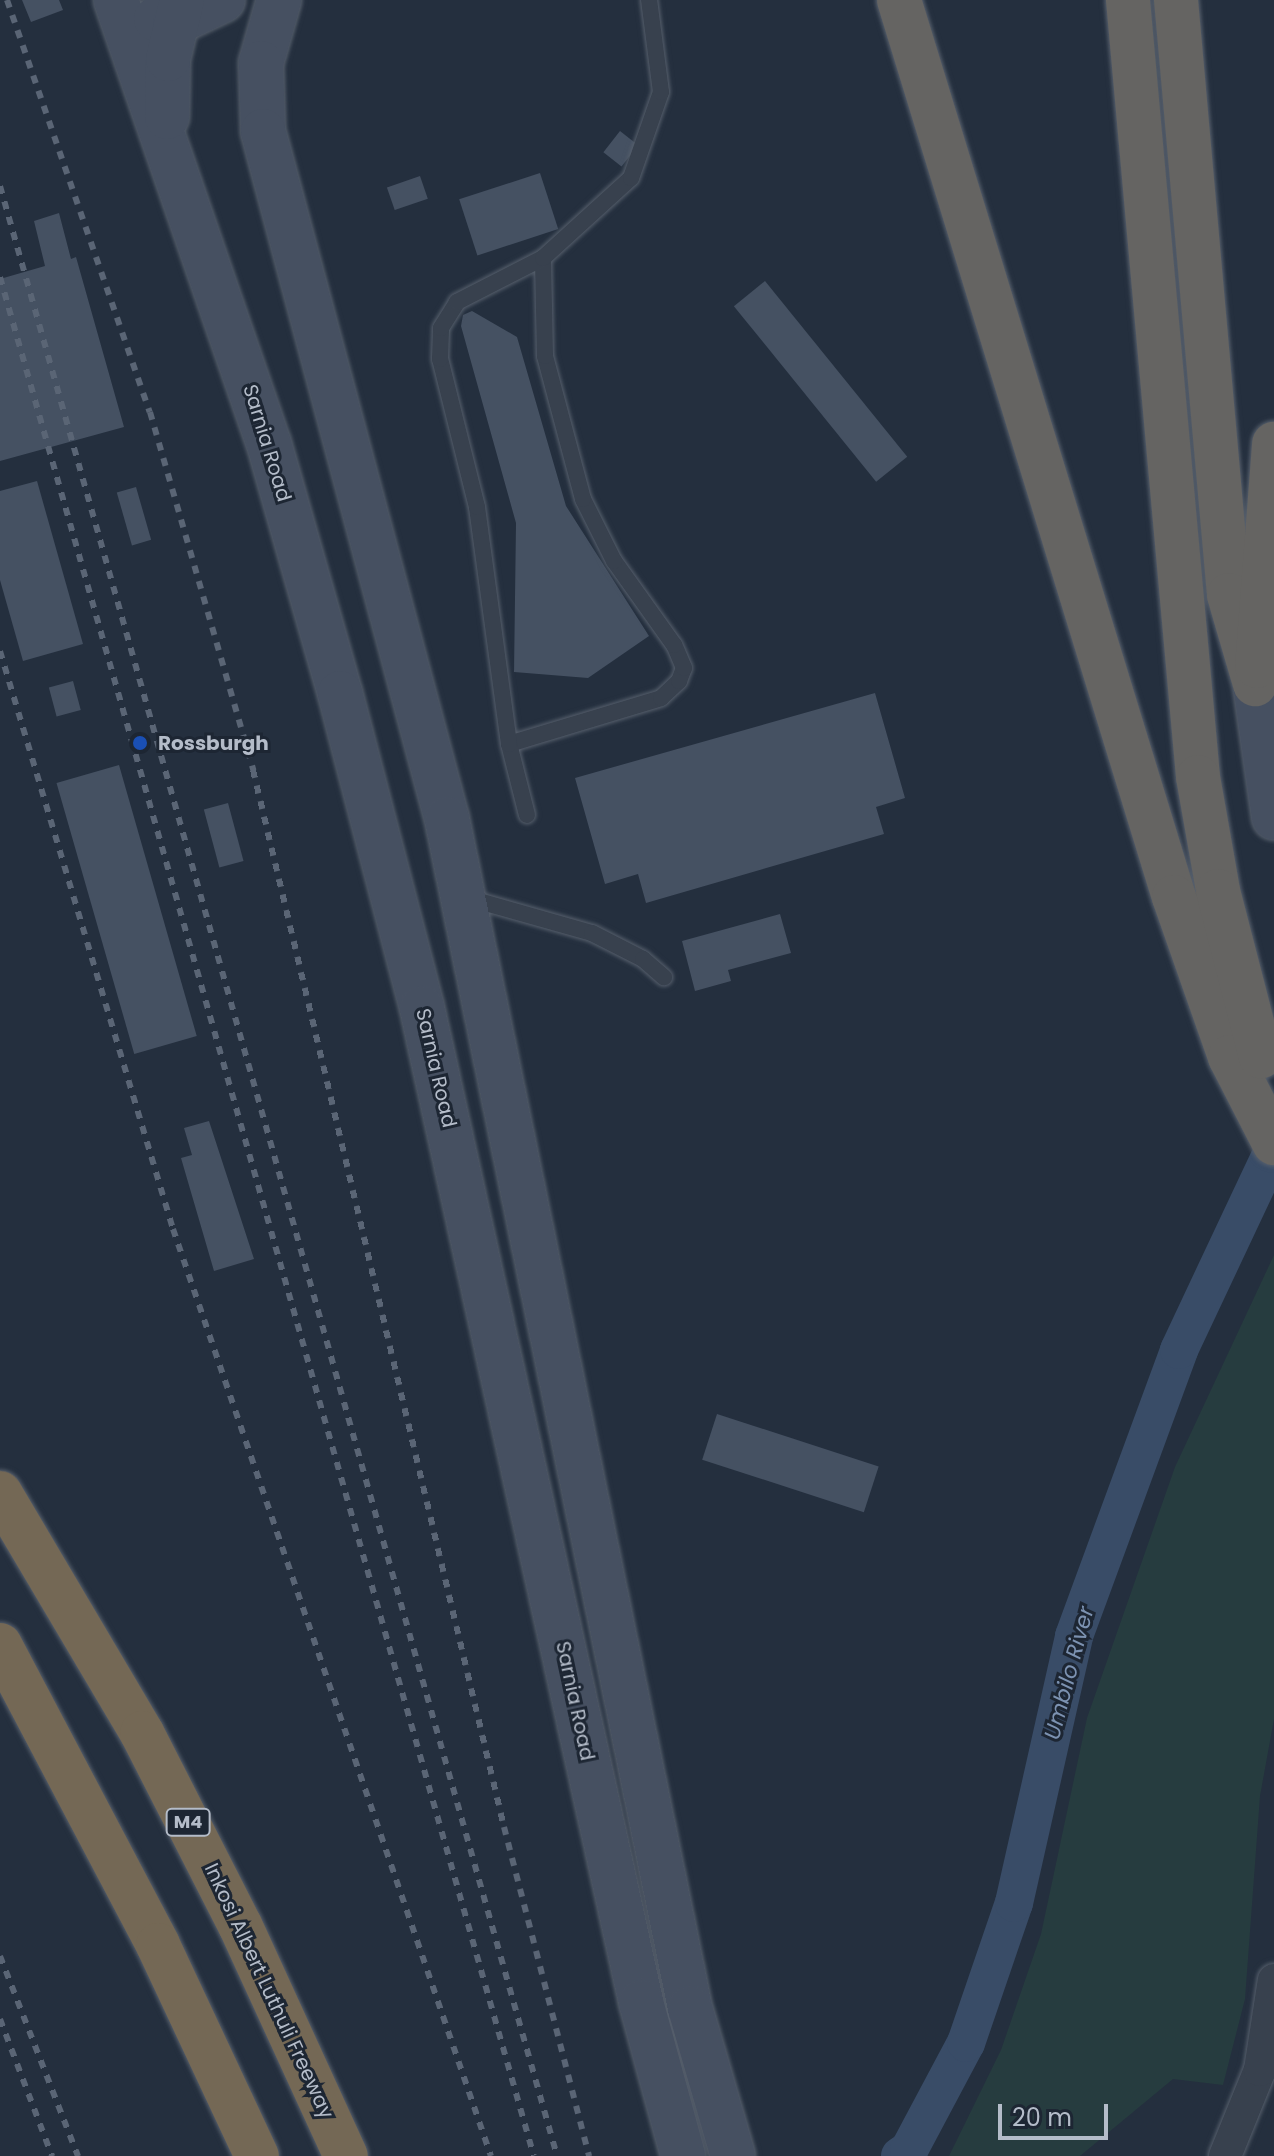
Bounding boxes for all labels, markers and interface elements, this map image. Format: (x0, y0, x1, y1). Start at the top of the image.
street label: Sarnia Road (238, 381, 296, 505)
place label: Rossburgh (158, 731, 269, 755)
marker: Rossburgh (129, 732, 151, 754)
street label: Sarnia Road (411, 1006, 461, 1130)
water label: Umbilo River (1039, 1604, 1099, 1742)
street label: Sarnia Road (551, 1639, 599, 1763)
road number: M4 (164, 1808, 212, 1836)
street label: Inkosi Albert Luthuli Freeway (199, 1860, 339, 2122)
scale bar (1002, 2088, 1112, 2138)
text: 20 m (1012, 2101, 1072, 2134)

